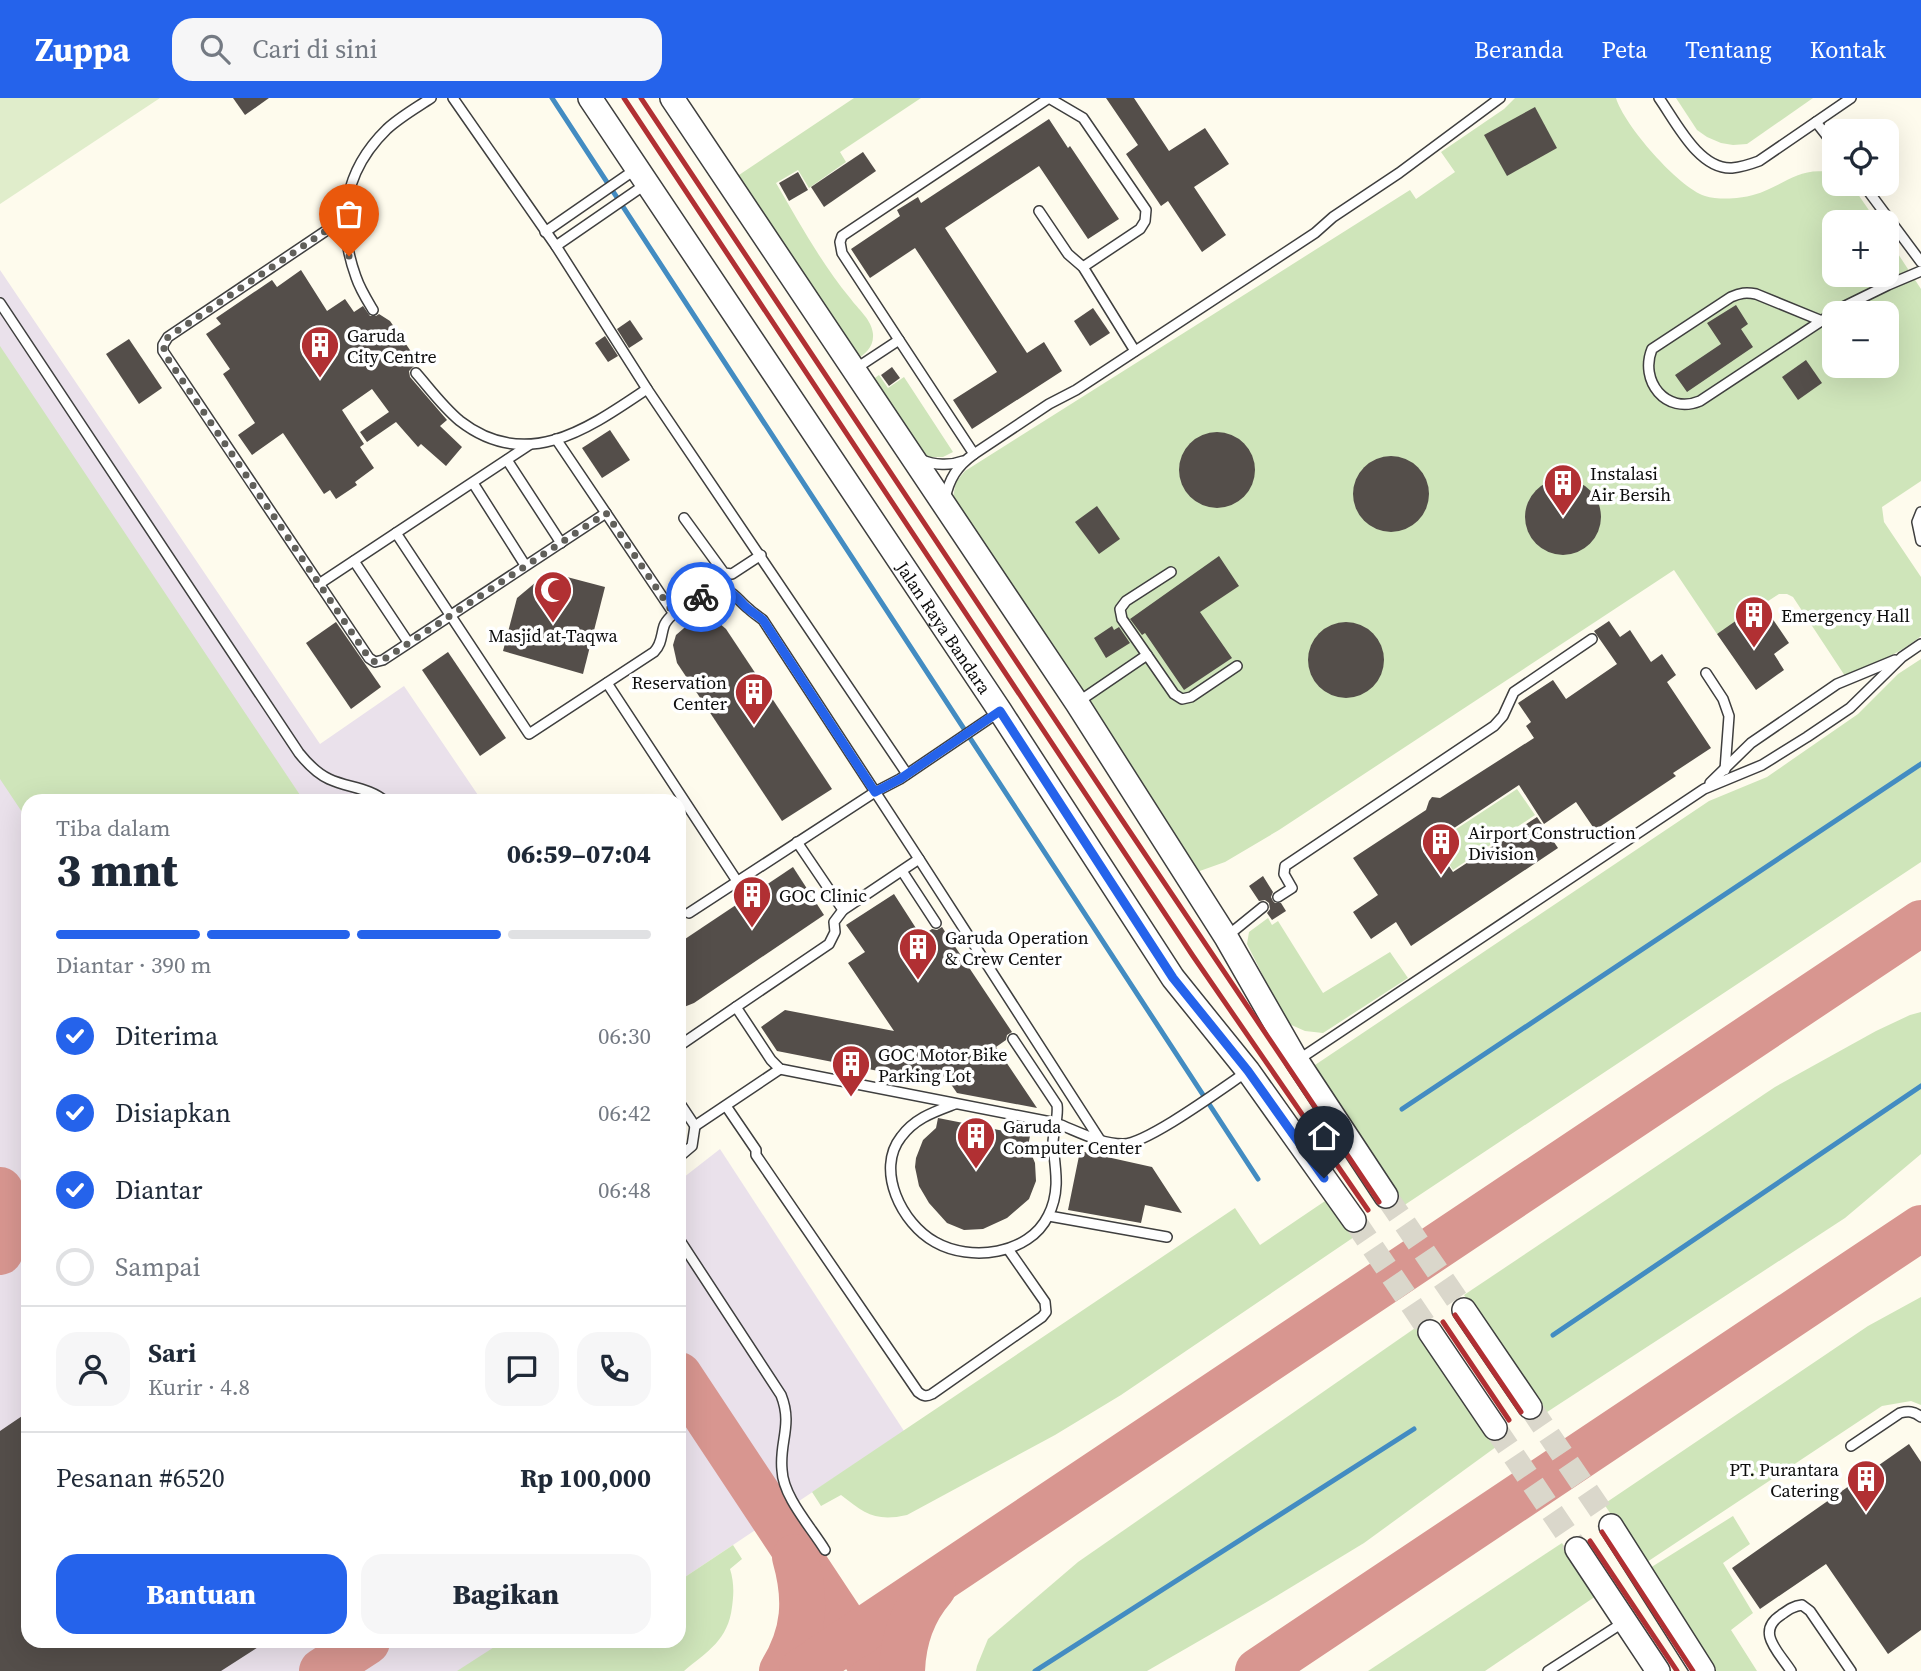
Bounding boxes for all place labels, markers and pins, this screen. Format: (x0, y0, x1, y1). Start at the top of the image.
pin (319, 184, 379, 256)
place label: Garuda City Centre (347, 323, 437, 369)
building icon: Garuda City Centre (299, 324, 341, 379)
place label: Instalasi Air Bersih (1590, 461, 1671, 507)
building icon: Instalasi Air Bersih (1542, 462, 1584, 517)
mosque icon: Masjid at-Taqwa (532, 569, 574, 624)
building icon: Emergency Hall (1733, 594, 1775, 649)
place label: Emergency Hall (1781, 603, 1910, 628)
place label: Masjid at-Taqwa (488, 623, 619, 648)
place label: Reservation Center (632, 670, 727, 716)
building icon: Reservation Center (733, 671, 775, 726)
place label: Airport Construction Division (1468, 820, 1636, 866)
building icon: Airport Construction Division (1420, 821, 1462, 876)
building icon: GOC Clinic (731, 874, 773, 929)
place label: GOC Clinic (779, 883, 867, 908)
place label: Garuda Operation & Crew Center (945, 925, 1089, 971)
building icon: Garuda Operation & Crew Center (897, 926, 939, 981)
place label: GOC Motor Bike Parking Lot (878, 1042, 1007, 1088)
building icon: GOC Motor Bike Parking Lot (830, 1043, 872, 1098)
pin (1294, 1106, 1354, 1178)
place label: Garuda Computer Center (1003, 1114, 1142, 1160)
building icon: Garuda Computer Center (955, 1115, 997, 1170)
place label: PT. Purantara Catering (1729, 1457, 1840, 1503)
building icon: PT. Purantara Catering (1845, 1458, 1887, 1513)

